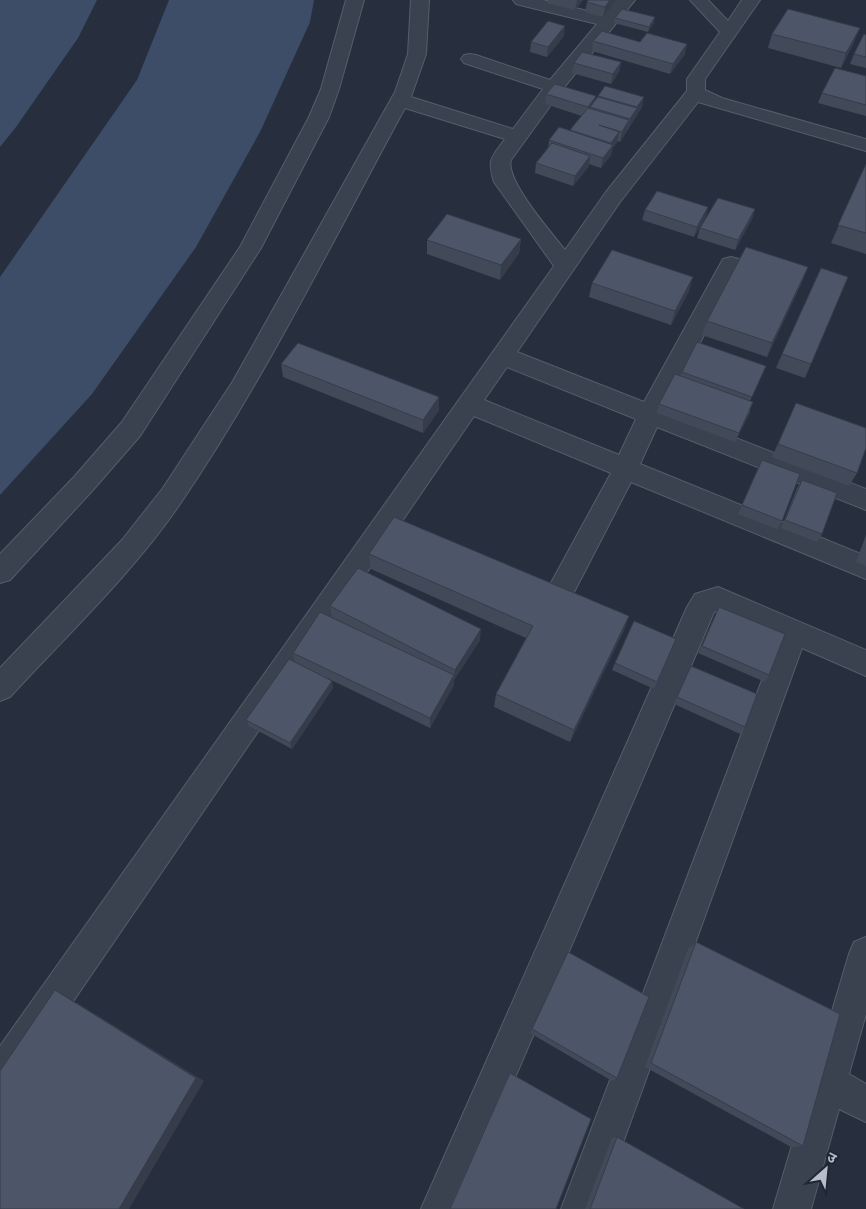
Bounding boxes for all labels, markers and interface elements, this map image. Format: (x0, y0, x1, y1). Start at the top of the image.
north arrow (801, 1144, 851, 1194)
text: उ (825, 1148, 840, 1167)

